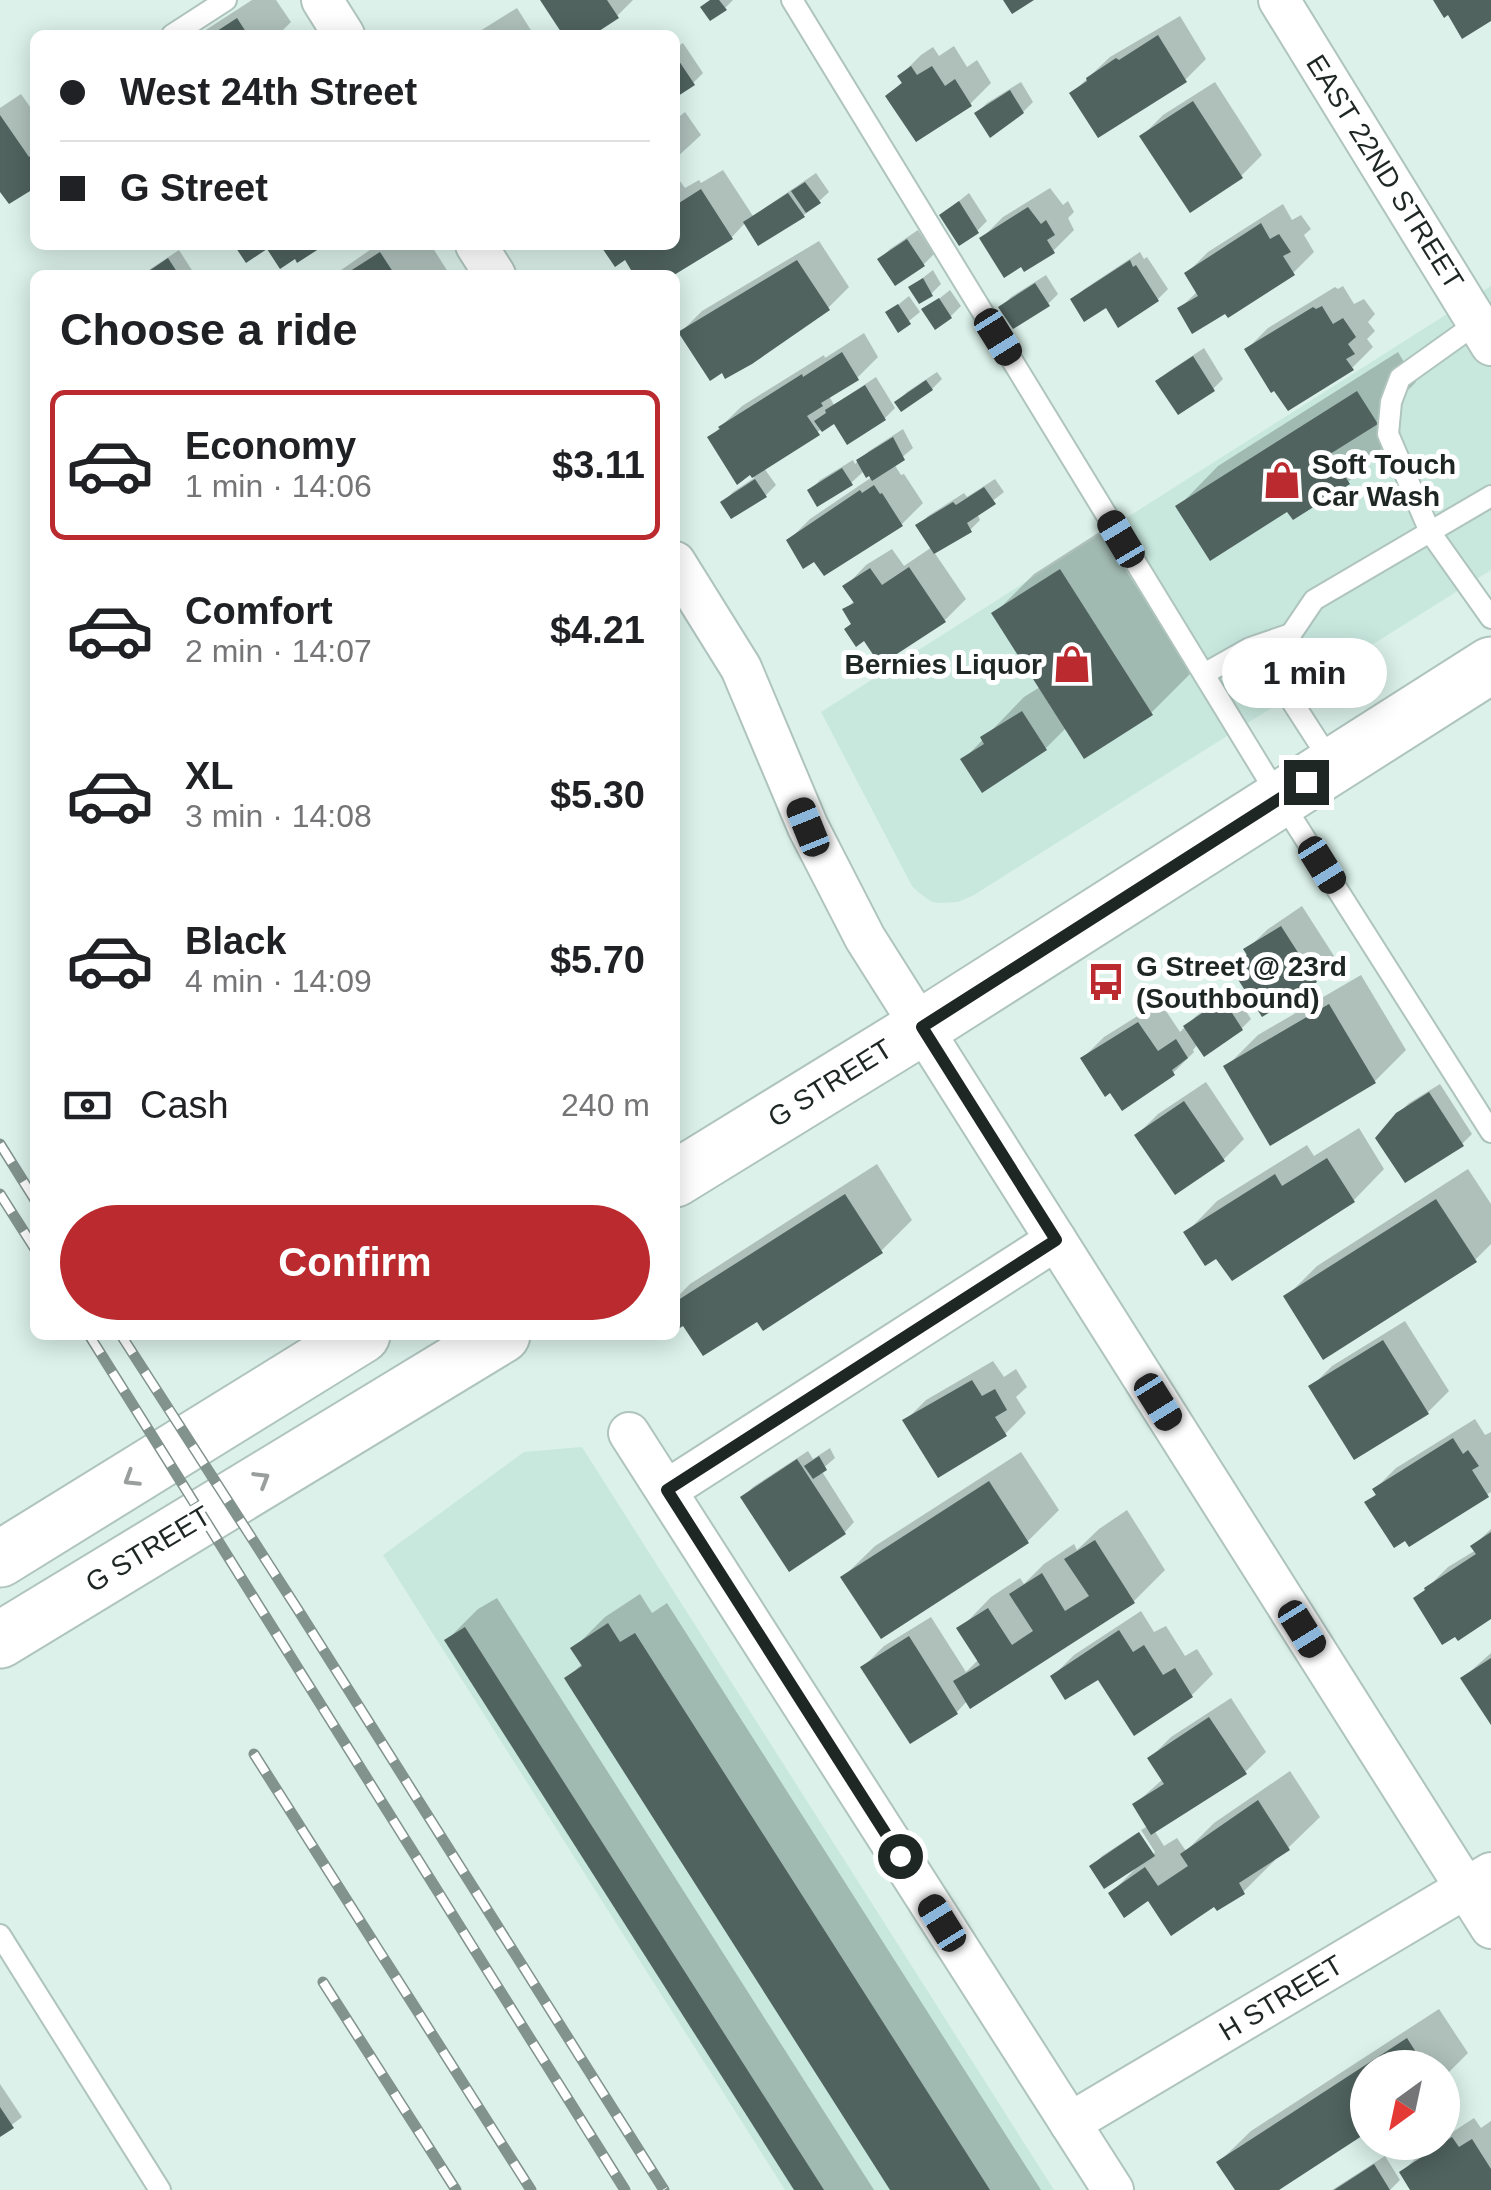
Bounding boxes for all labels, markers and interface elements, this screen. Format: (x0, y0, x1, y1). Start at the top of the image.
street label: EAST 22ND STREET (1300, 49, 1470, 295)
text: West 24th Street (120, 71, 417, 113)
text: G Street (120, 167, 268, 209)
text: Choose a ride (60, 304, 358, 355)
car (969, 304, 1027, 370)
icon: car (65, 420, 155, 510)
text: Economy (185, 425, 356, 467)
text: $3.11 (552, 444, 645, 486)
place label: Soft Touch Car Wash (1312, 449, 1456, 512)
shop icon: Soft Touch Car Wash (1261, 459, 1303, 501)
text: 1 min · 14:06 (185, 468, 372, 504)
car (1093, 506, 1149, 572)
icon: car (65, 585, 155, 675)
text: Comfort (185, 590, 333, 632)
text: $4.21 (550, 609, 645, 651)
text: 2 min · 14:07 (185, 633, 372, 669)
callout: 1 min (1224, 637, 1388, 707)
shop icon: Bernies Liquor (1051, 643, 1093, 685)
place label: Bernies Liquor (844, 649, 1042, 680)
text: 1 min (1263, 655, 1346, 691)
icon: car (65, 750, 155, 840)
text: XL (185, 755, 234, 797)
route end (1284, 760, 1329, 805)
text: $5.30 (550, 774, 645, 816)
car (783, 794, 833, 860)
text: 3 min · 14:08 (185, 798, 372, 834)
car (1293, 832, 1351, 898)
icon: car (65, 915, 155, 1005)
text: Black (185, 920, 286, 962)
text: $5.70 (550, 939, 645, 981)
place label: G Street @ 23rd (Southbound) (1136, 951, 1347, 1014)
bus stop icon: G Street @ 23rd (Southbound) (1085, 961, 1127, 1003)
text: 4 min · 14:09 (185, 963, 372, 999)
street label: G STREET (762, 1033, 898, 1133)
icon: cash (60, 1078, 115, 1133)
text: Cash (140, 1084, 229, 1126)
text: 240 m (561, 1087, 650, 1123)
button: Confirm (60, 1205, 650, 1320)
car (1129, 1369, 1187, 1435)
one-way arrow (124, 1467, 142, 1486)
one-way arrow (251, 1472, 269, 1491)
street label: G STREET (80, 1500, 216, 1598)
car (1273, 1596, 1331, 1662)
route start (878, 1834, 923, 1879)
car (913, 1890, 971, 1956)
street label: H STREET (1214, 1949, 1348, 2047)
north arrow (1350, 2050, 1460, 2160)
map controls (1350, 2050, 1460, 2160)

